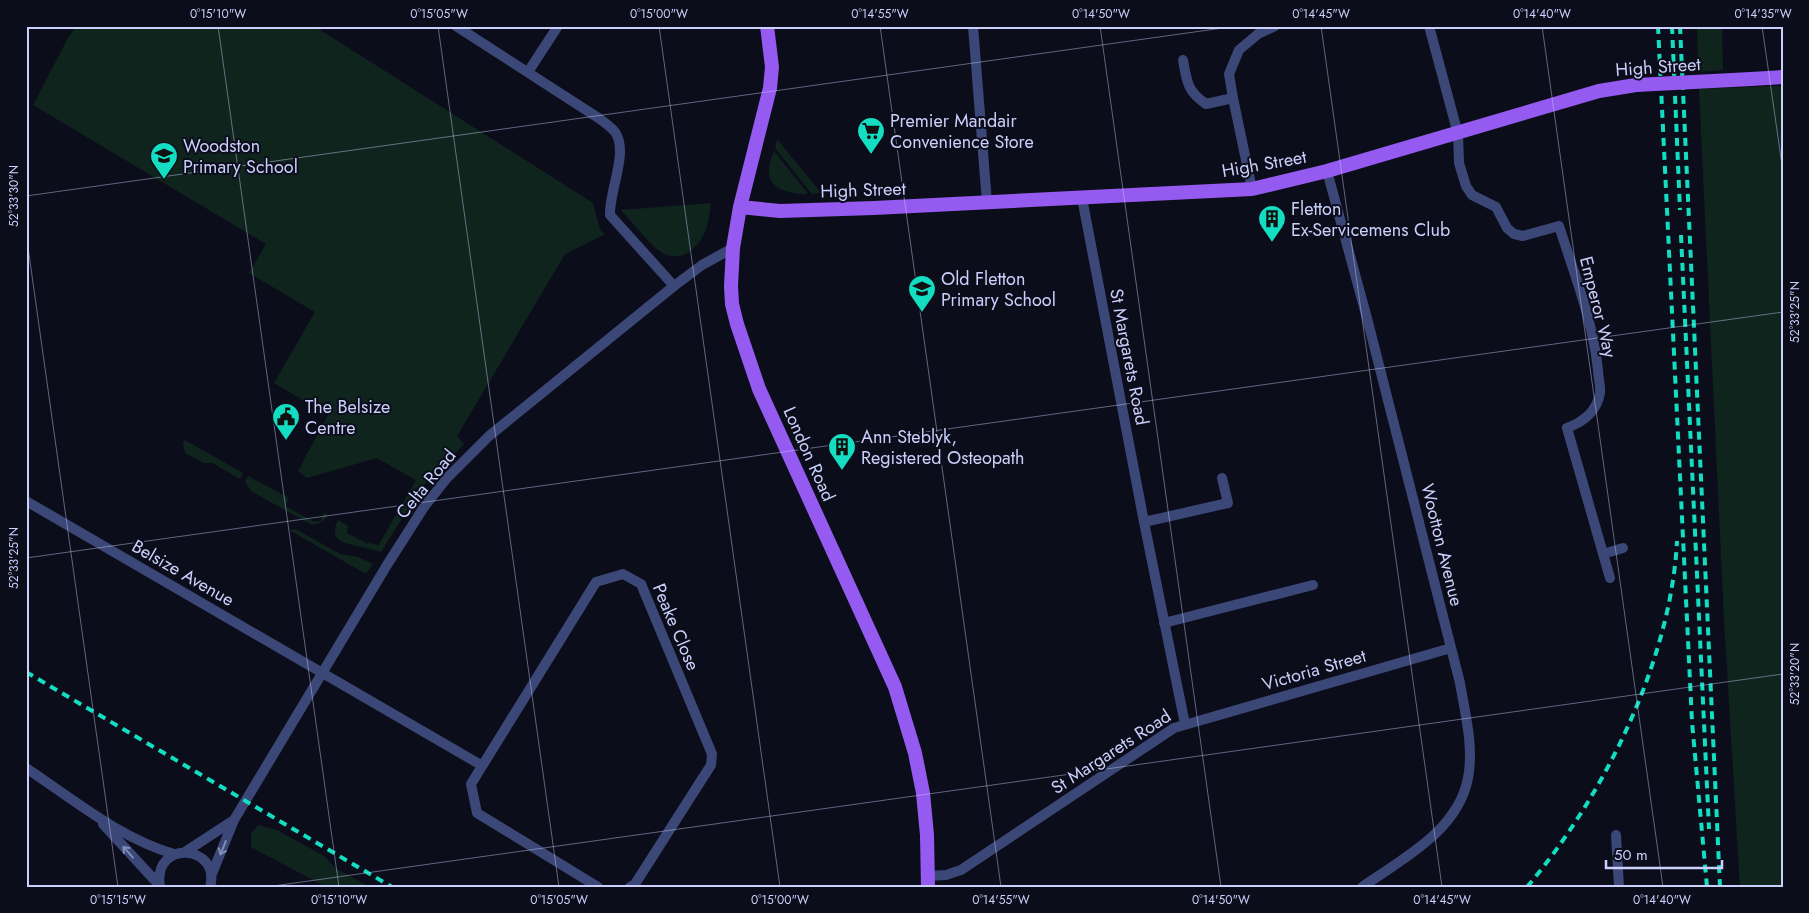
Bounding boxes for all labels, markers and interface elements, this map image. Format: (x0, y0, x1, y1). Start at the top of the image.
text: 0°15'10"W (190, 5, 246, 23)
text: 0°15'05"W (410, 5, 468, 23)
text: 0°15'00"W (630, 5, 688, 23)
text: 0°14'55"W (851, 5, 909, 23)
text: 0°14'50"W (1072, 5, 1130, 23)
text: 0°14'45"W (1292, 5, 1350, 23)
text: 0°14'40"W (1513, 5, 1571, 23)
text: 0°14'35"W (1734, 5, 1792, 23)
street label: High Street (1614, 51, 1702, 83)
place label: Premier Mandair Convenience Store (890, 108, 1034, 155)
supermarket icon: Premier Mandair Convenience Store (856, 116, 886, 155)
place label: Woodston Primary School (183, 133, 298, 180)
school or university icon: Woodston Primary School (149, 141, 179, 180)
street label: High Street (1220, 144, 1309, 184)
text: 52°33'30"N (5, 165, 23, 227)
street label: High Street (820, 175, 907, 204)
place label: Fletton Ex-Servicemens Club (1291, 196, 1450, 243)
building icon: Fletton Ex-Servicemens Club (1257, 204, 1287, 243)
street label: Emperor Way (1573, 254, 1623, 360)
place label: Old Fletton Primary School (941, 266, 1056, 313)
school or university icon: Old Fletton Primary School (907, 274, 937, 313)
text: 52°33'25"N (1786, 281, 1804, 343)
street label: St Margarets Road (1103, 286, 1155, 428)
place label: The Belsize Centre (305, 394, 390, 441)
public building icon: The Belsize Centre (271, 402, 301, 441)
street label: London Road (777, 403, 841, 505)
place label: Ann Steblyk, Registered Osteopath (861, 424, 1025, 471)
building icon: Ann Steblyk, Registered Osteopath (827, 432, 857, 471)
street label: Celta Road (390, 444, 462, 524)
street label: Wootton Avenue (1414, 481, 1470, 609)
text: 52°33'25"N (5, 527, 23, 589)
street label: Belsize Avenue (127, 533, 239, 613)
street label: Peake Close (646, 579, 706, 675)
street label: Victoria Street (1259, 643, 1370, 697)
text: 52°33'20"N (1786, 643, 1804, 705)
street label: St Margarets Road (1046, 703, 1176, 801)
scale bar (1606, 838, 1723, 870)
one-way arrow (217, 840, 227, 855)
text: 50 m (1614, 844, 1648, 866)
one-way arrow (123, 846, 135, 859)
text: 0°15'15"W (90, 891, 146, 909)
text: 0°15'10"W (311, 891, 367, 909)
text: 0°15'05"W (530, 891, 588, 909)
text: 0°15'00"W (751, 891, 809, 909)
text: 0°14'55"W (972, 891, 1030, 909)
text: 0°14'50"W (1192, 891, 1250, 909)
text: 0°14'45"W (1413, 891, 1471, 909)
text: 0°14'40"W (1633, 891, 1691, 909)

